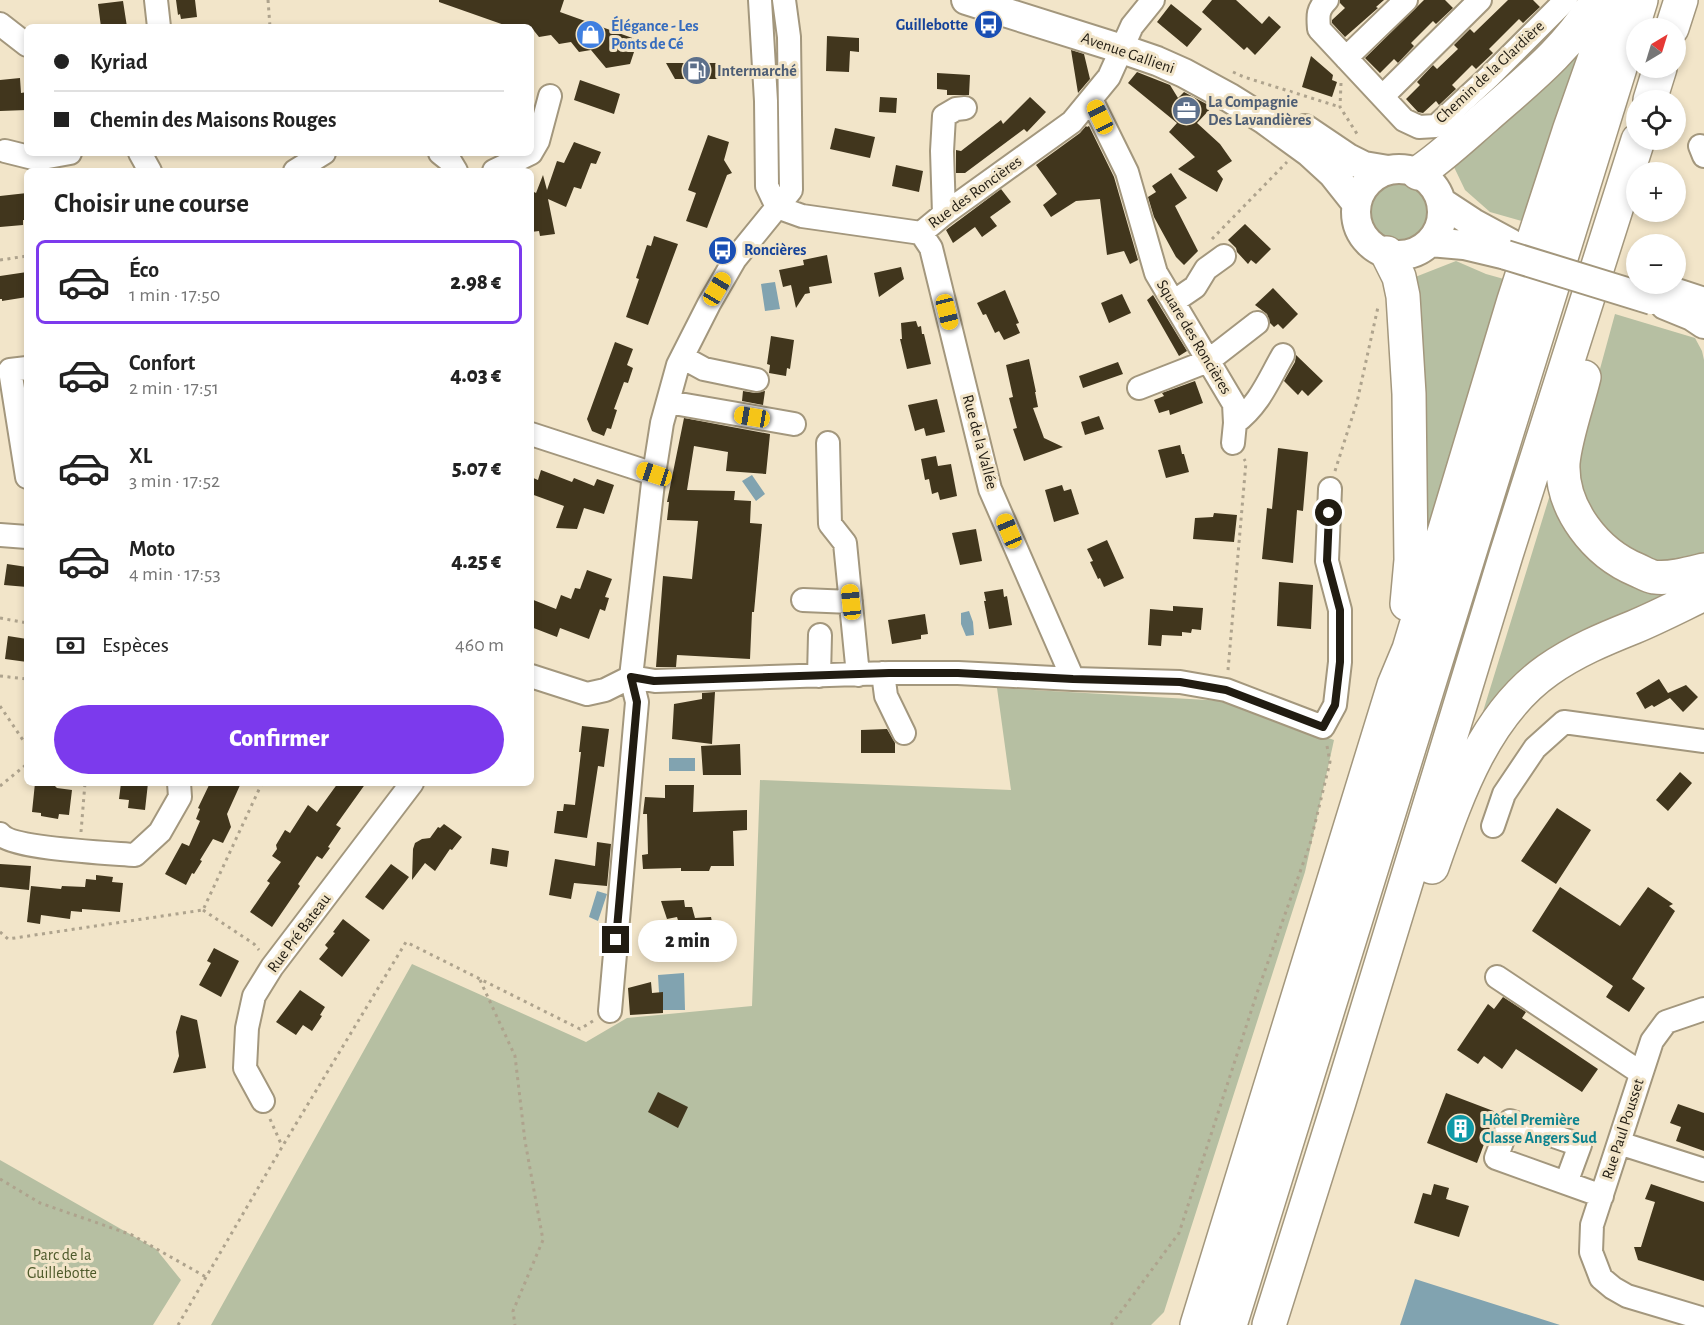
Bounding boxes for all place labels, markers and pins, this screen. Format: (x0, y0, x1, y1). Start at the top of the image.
bus stop icon: Guillebotte (973, 9, 1005, 41)
place label: Élégance - Les Ponts de Cé (611, 15, 699, 52)
place label: Guillebotte (896, 17, 968, 33)
shop icon: Élégance - Les Ponts de Cé (574, 19, 606, 51)
fuel station icon: Intermarché (680, 55, 712, 87)
place label: Intermarché (717, 63, 797, 79)
place label: La Compagnie Des Lavandières (1208, 94, 1311, 128)
office icon: La Compagnie Des Lavandières (1171, 95, 1203, 127)
bus stop icon: Roncières (707, 234, 739, 266)
place label: Roncières (744, 242, 806, 258)
place label: Hôtel Première Classe Angers Sud (1482, 1112, 1597, 1146)
building icon: Hôtel Première Classe Angers Sud (1445, 1113, 1477, 1145)

